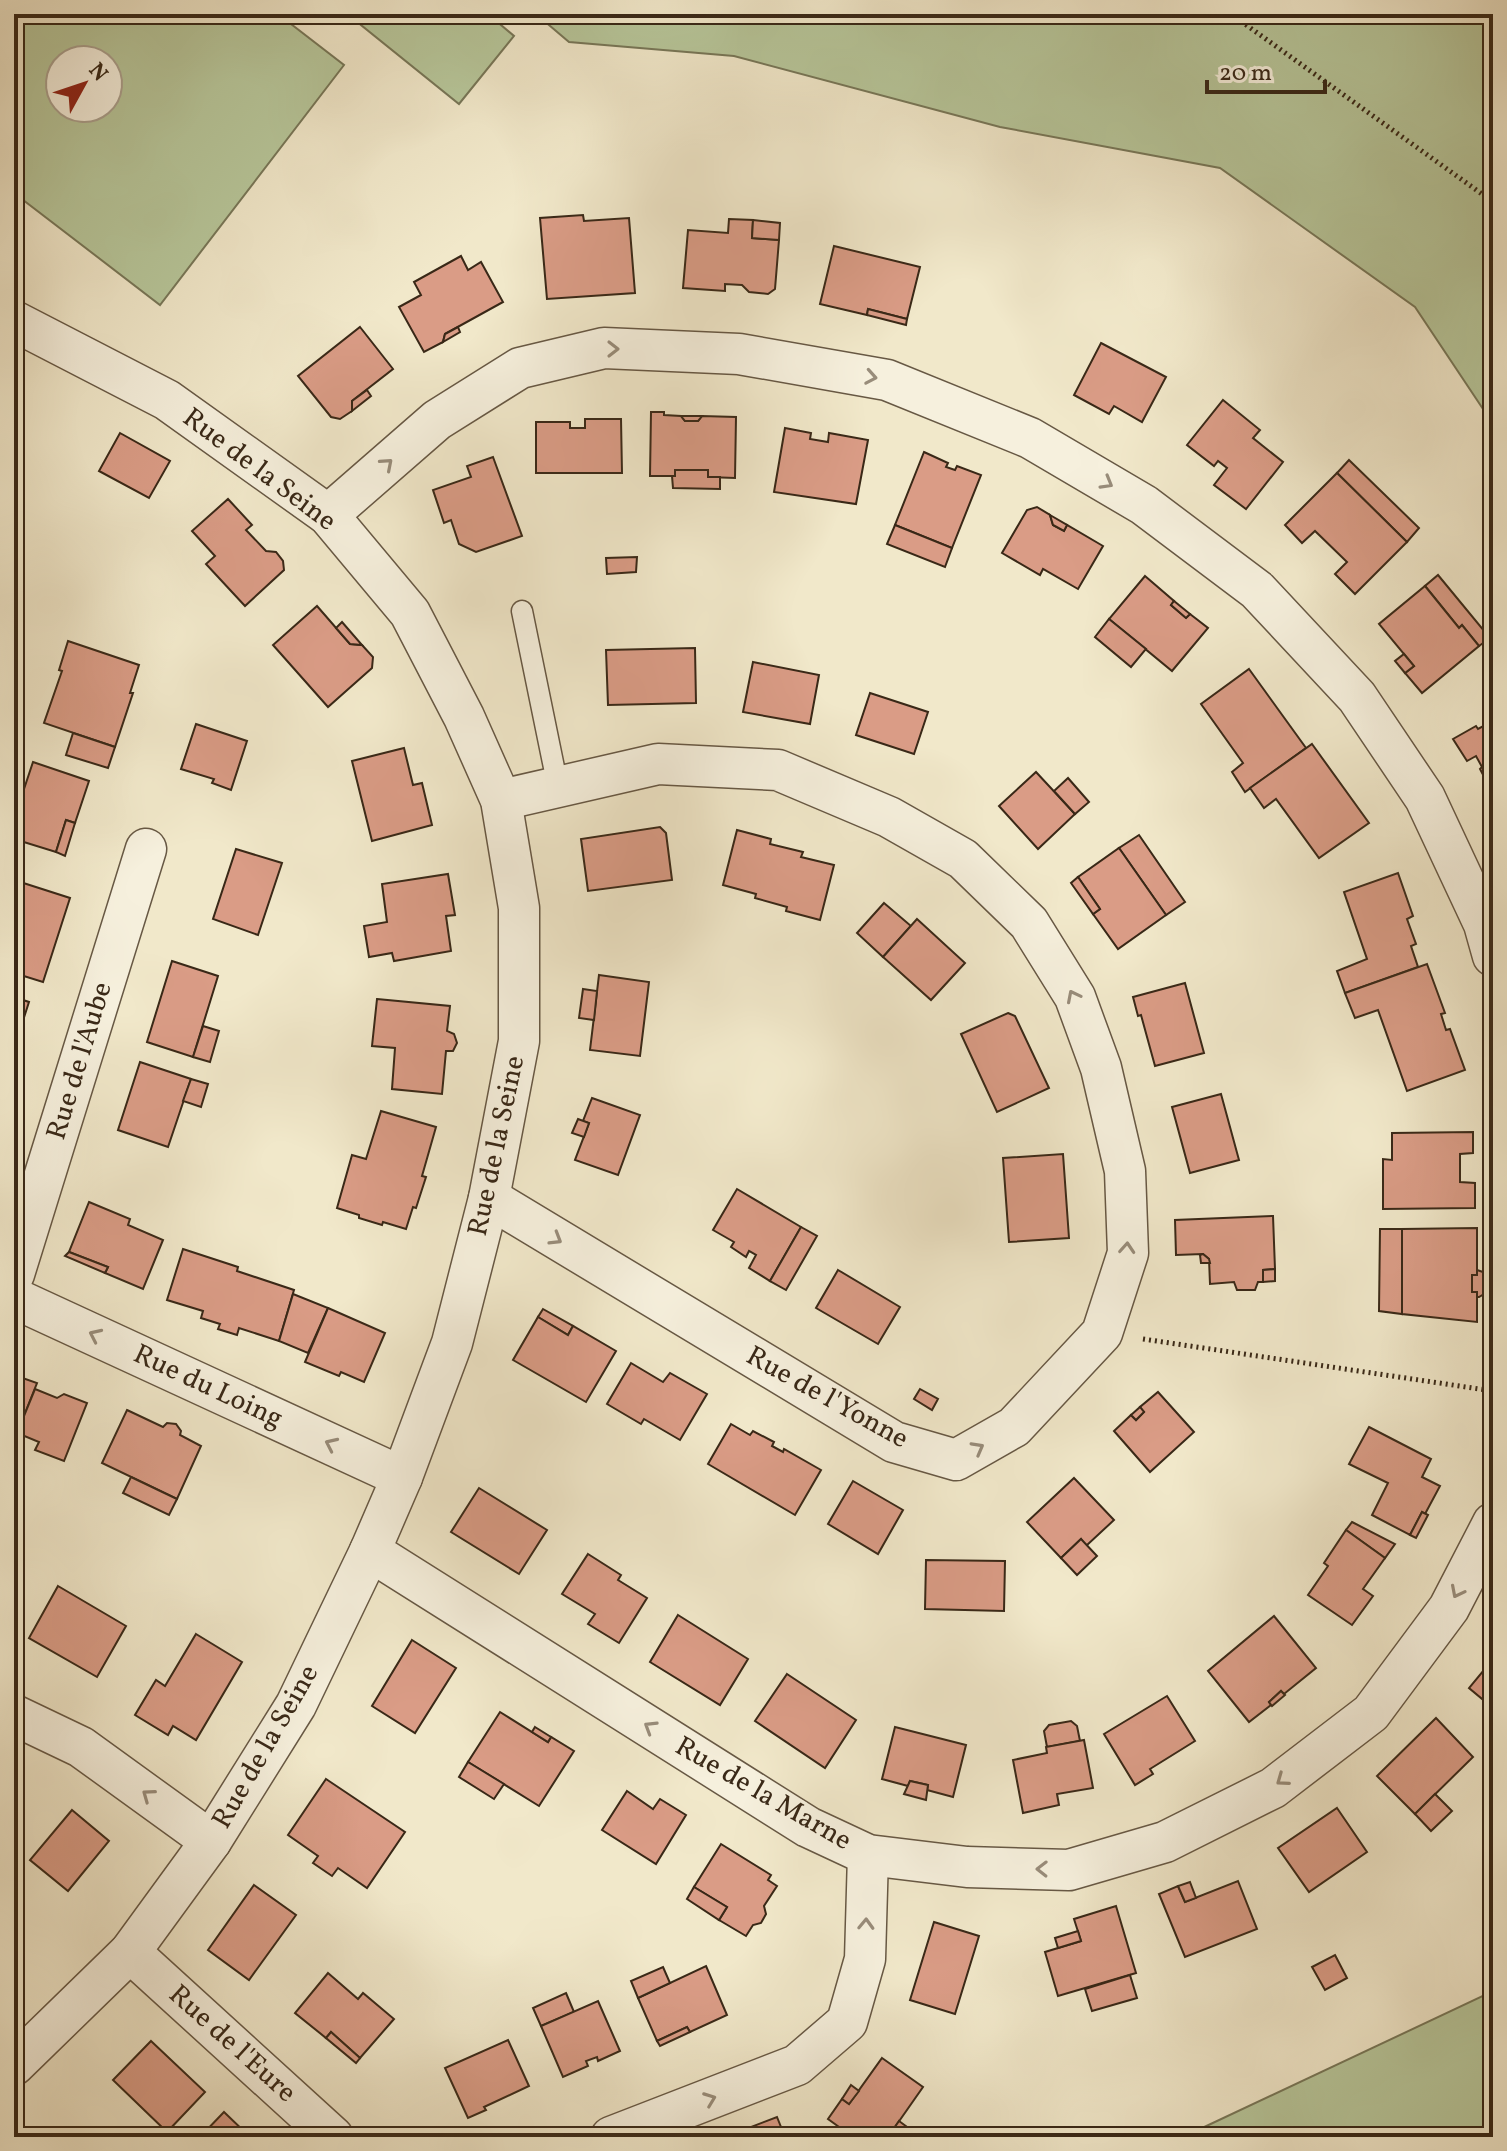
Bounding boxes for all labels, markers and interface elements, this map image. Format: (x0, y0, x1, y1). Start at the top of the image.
north arrow (44, 44, 124, 124)
scale bar (1207, 44, 1325, 94)
text: N (80, 57, 114, 89)
text: 20 m (1219, 57, 1272, 91)
one-way arrow (607, 340, 620, 358)
one-way arrow (864, 368, 877, 385)
street label: Rue de la Seine (174, 399, 344, 541)
one-way arrow (377, 459, 392, 473)
one-way arrow (1098, 473, 1113, 489)
street label: Rue de l'Aube (38, 977, 122, 1145)
one-way arrow (1067, 990, 1083, 1004)
street label: Rue de la Seine (459, 1052, 535, 1240)
one-way arrow (547, 1229, 562, 1244)
one-way arrow (1118, 1241, 1135, 1254)
one-way arrow (89, 1329, 104, 1345)
street label: Rue du Loing (127, 1335, 289, 1439)
street label: Rue de l'Yonne (739, 1337, 915, 1459)
one-way arrow (325, 1438, 340, 1454)
one-way arrow (969, 1442, 984, 1458)
one-way arrow (1452, 1584, 1467, 1599)
street label: Rue de la Seine (203, 1658, 329, 1836)
one-way arrow (644, 1721, 659, 1736)
street label: Rue de la Marne (667, 1728, 859, 1860)
one-way arrow (1277, 1771, 1291, 1785)
one-way arrow (142, 1790, 156, 1805)
one-way arrow (1035, 1860, 1048, 1878)
one-way arrow (857, 1917, 874, 1930)
street label: Rue de l'Eure (160, 1976, 304, 2112)
one-way arrow (702, 2092, 716, 2109)

